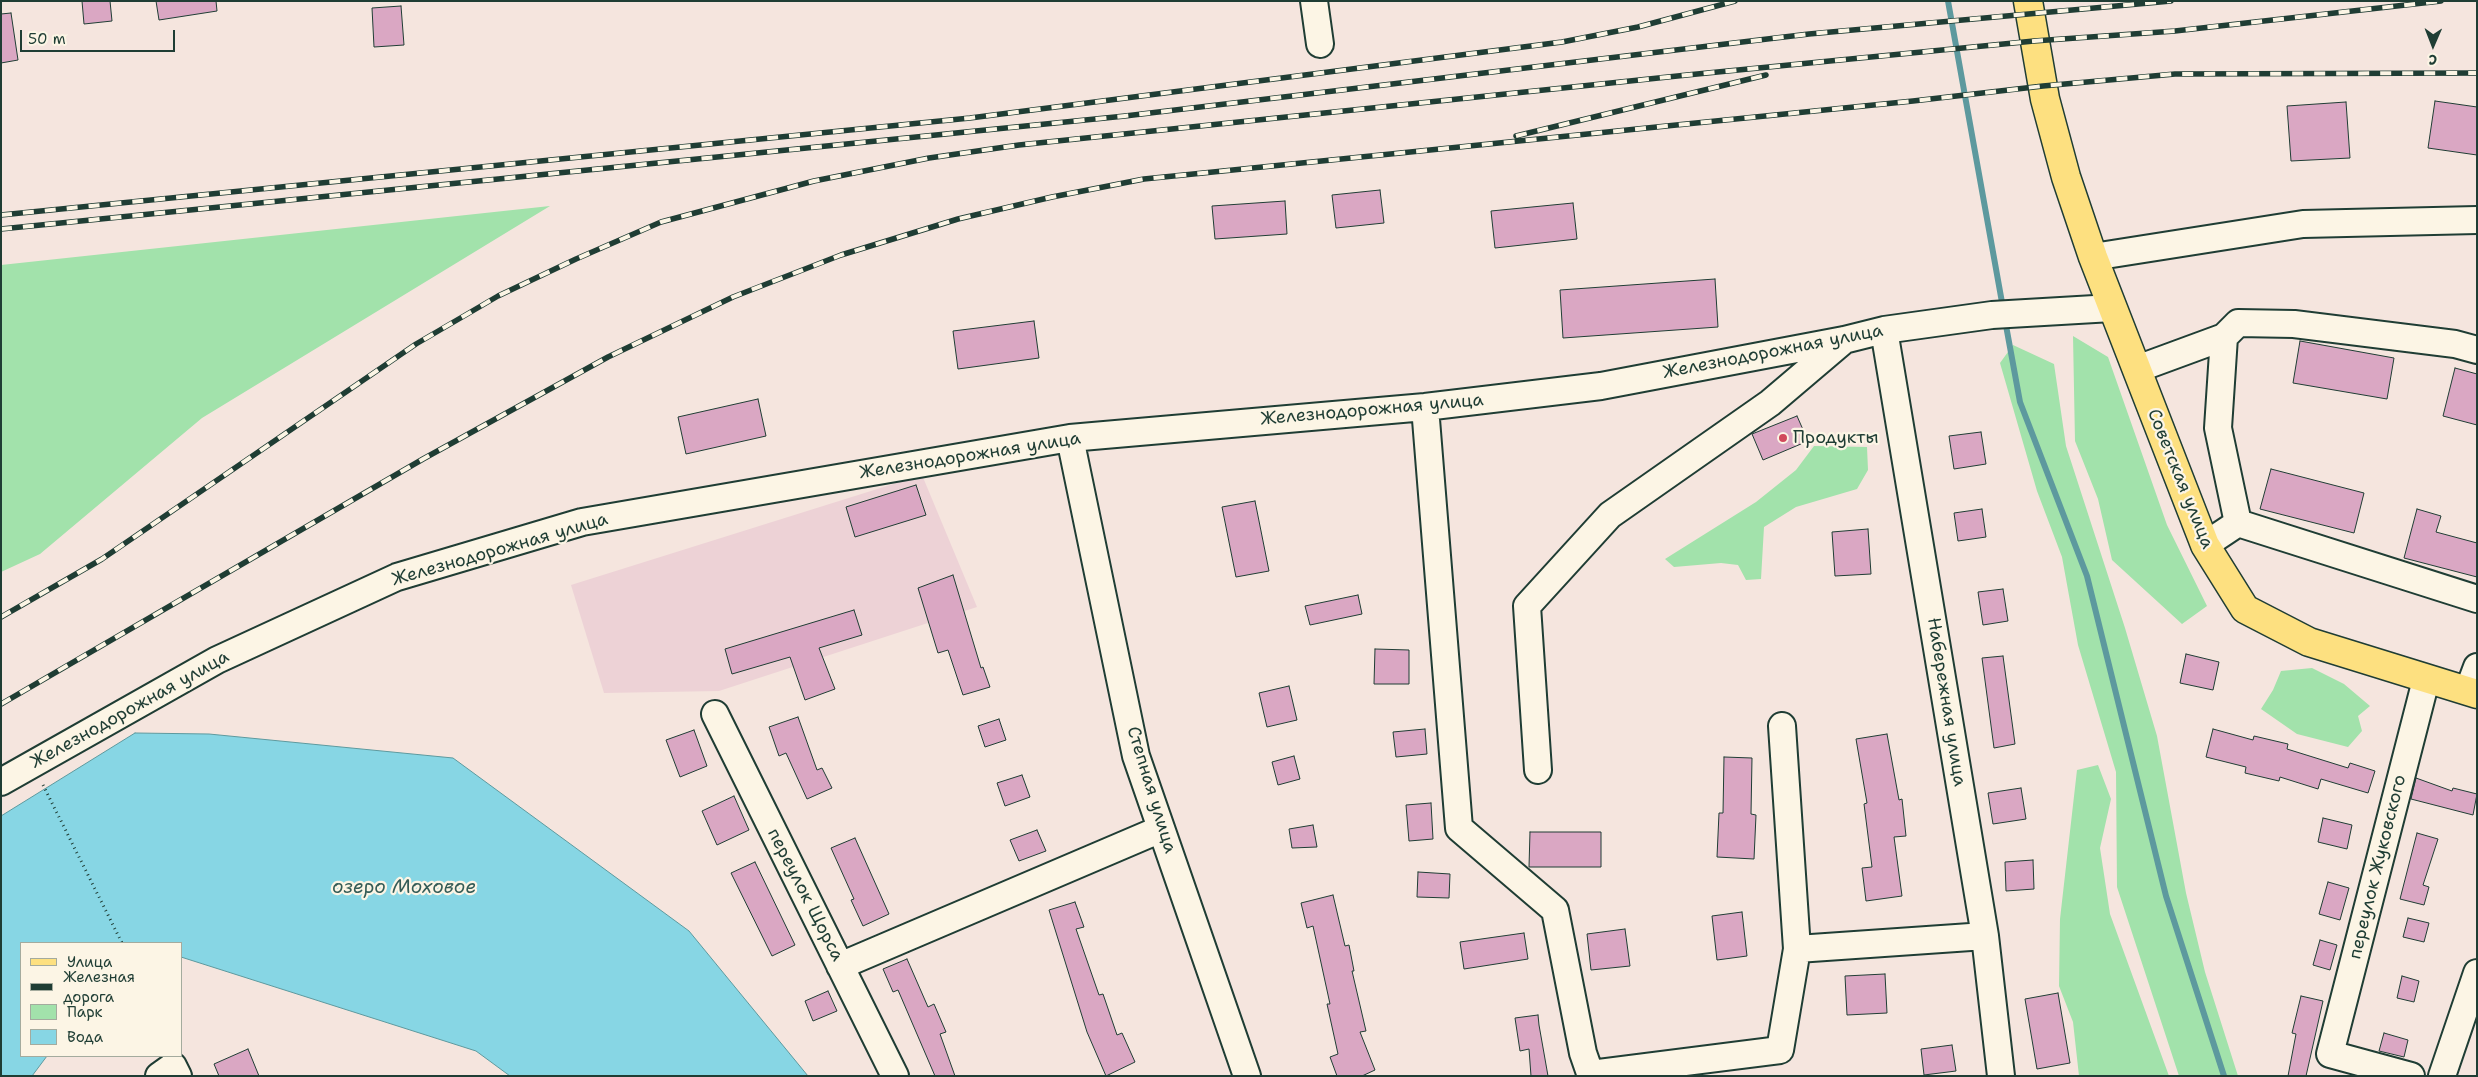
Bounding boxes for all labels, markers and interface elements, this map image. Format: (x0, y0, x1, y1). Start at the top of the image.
scale bar (22, 20, 178, 52)
north arrow (2408, 20, 2458, 70)
text: 50 m (28, 29, 66, 49)
text: С (2428, 51, 2437, 69)
street label: Железнодорожная улица (1661, 320, 1885, 384)
street label: Железнодорожная улица (1260, 389, 1484, 431)
street label: Советская улица (2142, 406, 2218, 552)
place label: Продукты (1793, 427, 1879, 449)
street label: Железнодорожная улица (858, 428, 1082, 484)
marker: Продукты (1777, 432, 1789, 444)
street label: Железнодорожная улица (390, 509, 610, 591)
street label: Набережная улица (1922, 616, 1970, 788)
street label: Железнодорожная улица (27, 646, 233, 774)
street label: Степная улица (1121, 724, 1181, 856)
street label: переулок Жуковского (2345, 773, 2411, 961)
street label: переулок Щорса (762, 825, 848, 965)
water label: озеро Моховое (332, 877, 476, 899)
legend (20, 942, 182, 1057)
text: Улица (67, 952, 112, 972)
text: Железная дорога (63, 967, 135, 1007)
text: Парк (67, 1002, 103, 1022)
text: Вода (67, 1027, 103, 1047)

